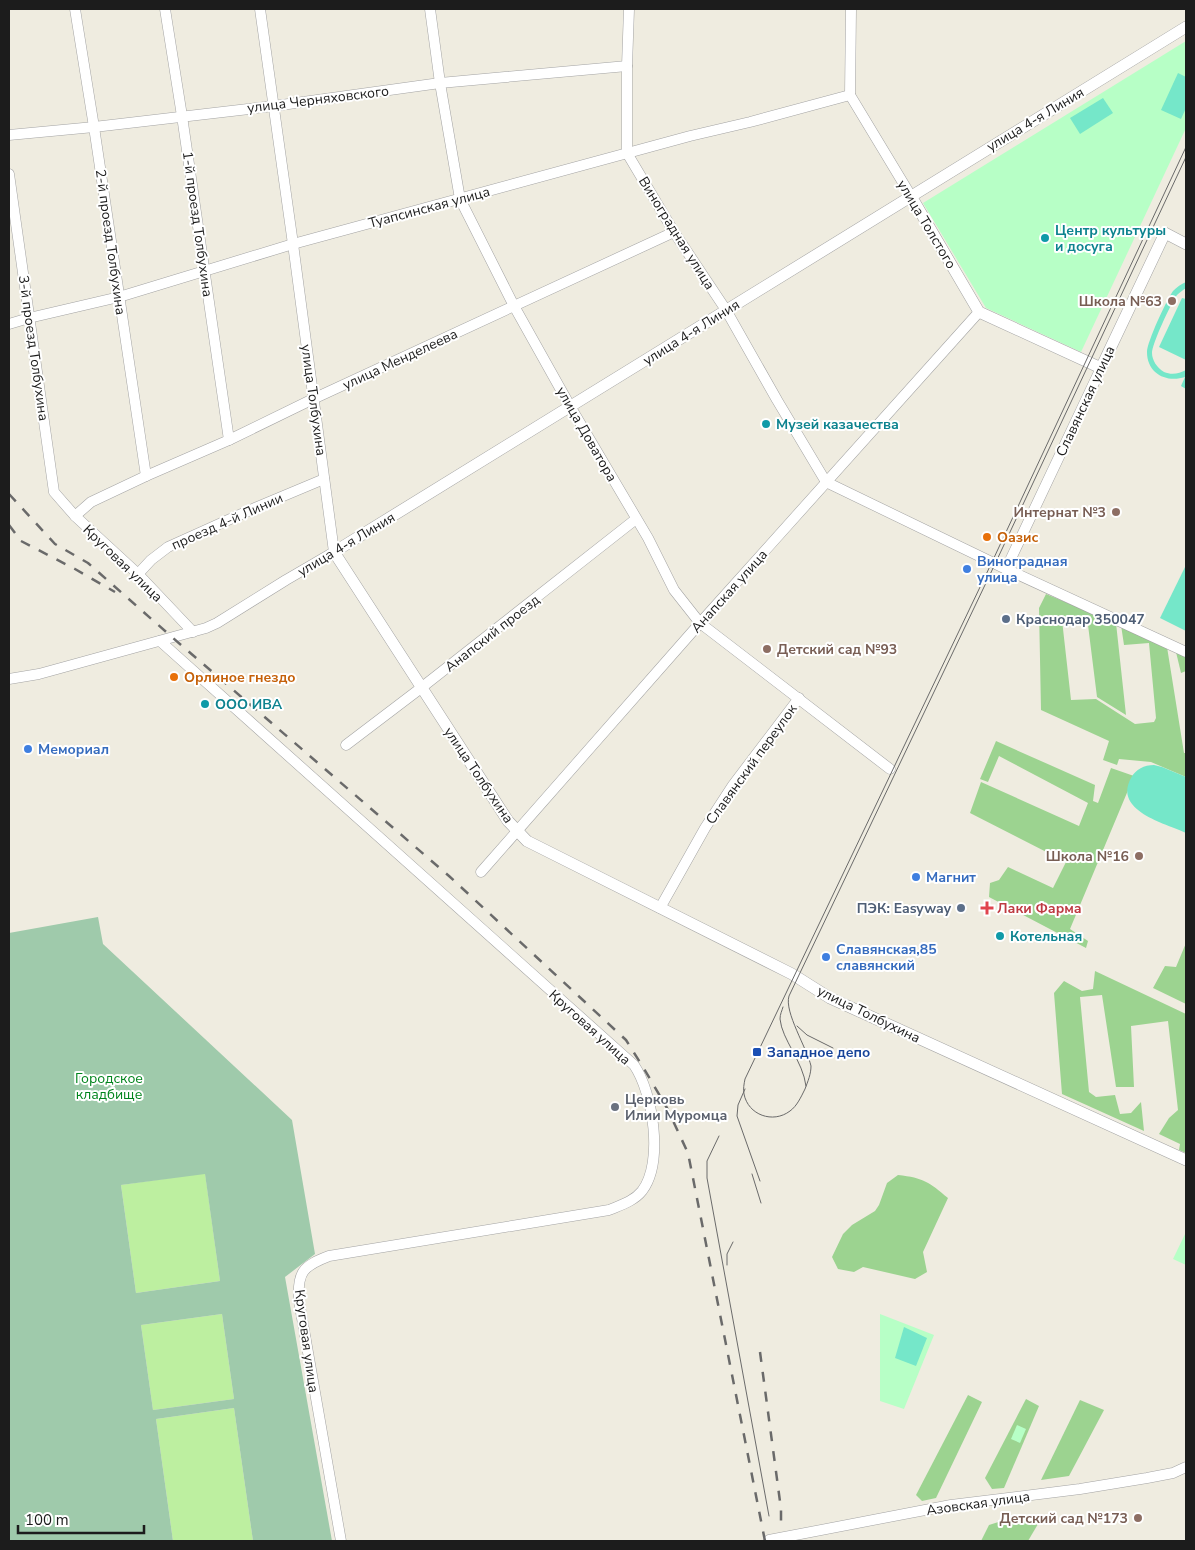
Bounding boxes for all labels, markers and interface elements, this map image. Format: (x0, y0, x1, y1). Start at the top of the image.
street label: улица Черняховского (246, 81, 390, 118)
street label: улица 4-я Линия (983, 83, 1088, 156)
street label: 1-й проезд Толбухина (178, 150, 217, 298)
street label: 2-й проезд Толбухина (91, 168, 130, 316)
street label: Виноградная улица (634, 173, 719, 293)
street label: улица Толстого (893, 176, 961, 272)
street label: Туапсинская улица (366, 182, 492, 233)
place label: Центр культуры и досуга (1055, 221, 1166, 256)
marker: Центр культуры и досуга (1039, 232, 1051, 244)
street label: 3-й проезд Толбухина (14, 274, 53, 422)
place label: Школа №63 (1079, 292, 1162, 311)
street label: улица 4-я Линия (639, 295, 743, 370)
marker: Школа №63 (1166, 295, 1178, 307)
street label: улица Менделеева (340, 324, 461, 394)
street label: улица Толбухина (296, 343, 331, 457)
street label: Славянская улица (1051, 343, 1119, 460)
street label: улица Доватора (552, 383, 621, 485)
place label: Музей казачества (776, 415, 899, 434)
marker: Музей казачества (760, 418, 772, 430)
street label: проезд 4-й Линии (168, 488, 286, 555)
place label: Интернат №3 (1013, 503, 1106, 522)
marker: Интернат №3 (1110, 506, 1122, 518)
street label: улица 4-я Линия (294, 508, 399, 581)
street label: Круговая улица (79, 520, 167, 606)
place label: Оазис (997, 528, 1039, 547)
marker: Оазис (981, 531, 993, 543)
street label: Анапская улица (687, 546, 772, 637)
place label: Виноградная улица (977, 552, 1068, 587)
marker: Виноградная улица (961, 563, 973, 575)
street label: Анапский проезд (441, 590, 544, 676)
place label: Краснодар 350047 (1016, 610, 1145, 629)
marker: Краснодар 350047 (1000, 613, 1012, 625)
place label: Детский сад №93 (777, 640, 897, 659)
marker: Детский сад №93 (761, 643, 773, 655)
place label: Орлиное гнездо (184, 668, 296, 687)
marker: Орлиное гнездо (168, 671, 180, 683)
place label: ООО ИВА (215, 695, 283, 714)
marker: ООО ИВА (199, 698, 211, 710)
street label: Славянский переулок (701, 700, 802, 828)
street label: улица Толбухина (439, 723, 518, 827)
place label: Мемориал (38, 740, 109, 759)
marker: Мемориал (22, 743, 34, 755)
place label: Школа №16 (1046, 847, 1129, 866)
marker: Школа №16 (1133, 850, 1145, 862)
place label: Магнит (926, 868, 976, 887)
marker: Магнит (910, 871, 922, 883)
place label: ПЭК: Easyway (857, 899, 952, 918)
place label: Лаки Фарма (997, 899, 1082, 918)
marker: ПЭК: Easyway (955, 902, 967, 914)
marker: Лаки Фарма (981, 902, 993, 914)
place label: Котельная (1010, 927, 1082, 946)
marker: Котельная (994, 930, 1006, 942)
place label: Славянская,85 славянский (836, 940, 937, 975)
marker: Славянская,85 славянский (820, 951, 832, 963)
street label: улица Толбухина (814, 981, 923, 1048)
street label: Круговая улица (545, 986, 635, 1069)
place label: Западное депо (767, 1043, 870, 1062)
marker: Западное депо (751, 1046, 763, 1058)
park label: Городское кладбище (75, 1069, 143, 1104)
place label: Церковь Илии Муромца (625, 1090, 727, 1125)
marker: Церковь Илии Муромца (609, 1101, 621, 1113)
street label: Круговая улица (290, 1288, 323, 1394)
street label: Азовская улица (925, 1487, 1031, 1520)
scale bar (18, 1502, 144, 1534)
place label: Детский cад №173 (1000, 1509, 1128, 1528)
text: 100 m (25, 1510, 69, 1530)
marker: Детский cад №173 (1132, 1512, 1144, 1524)

